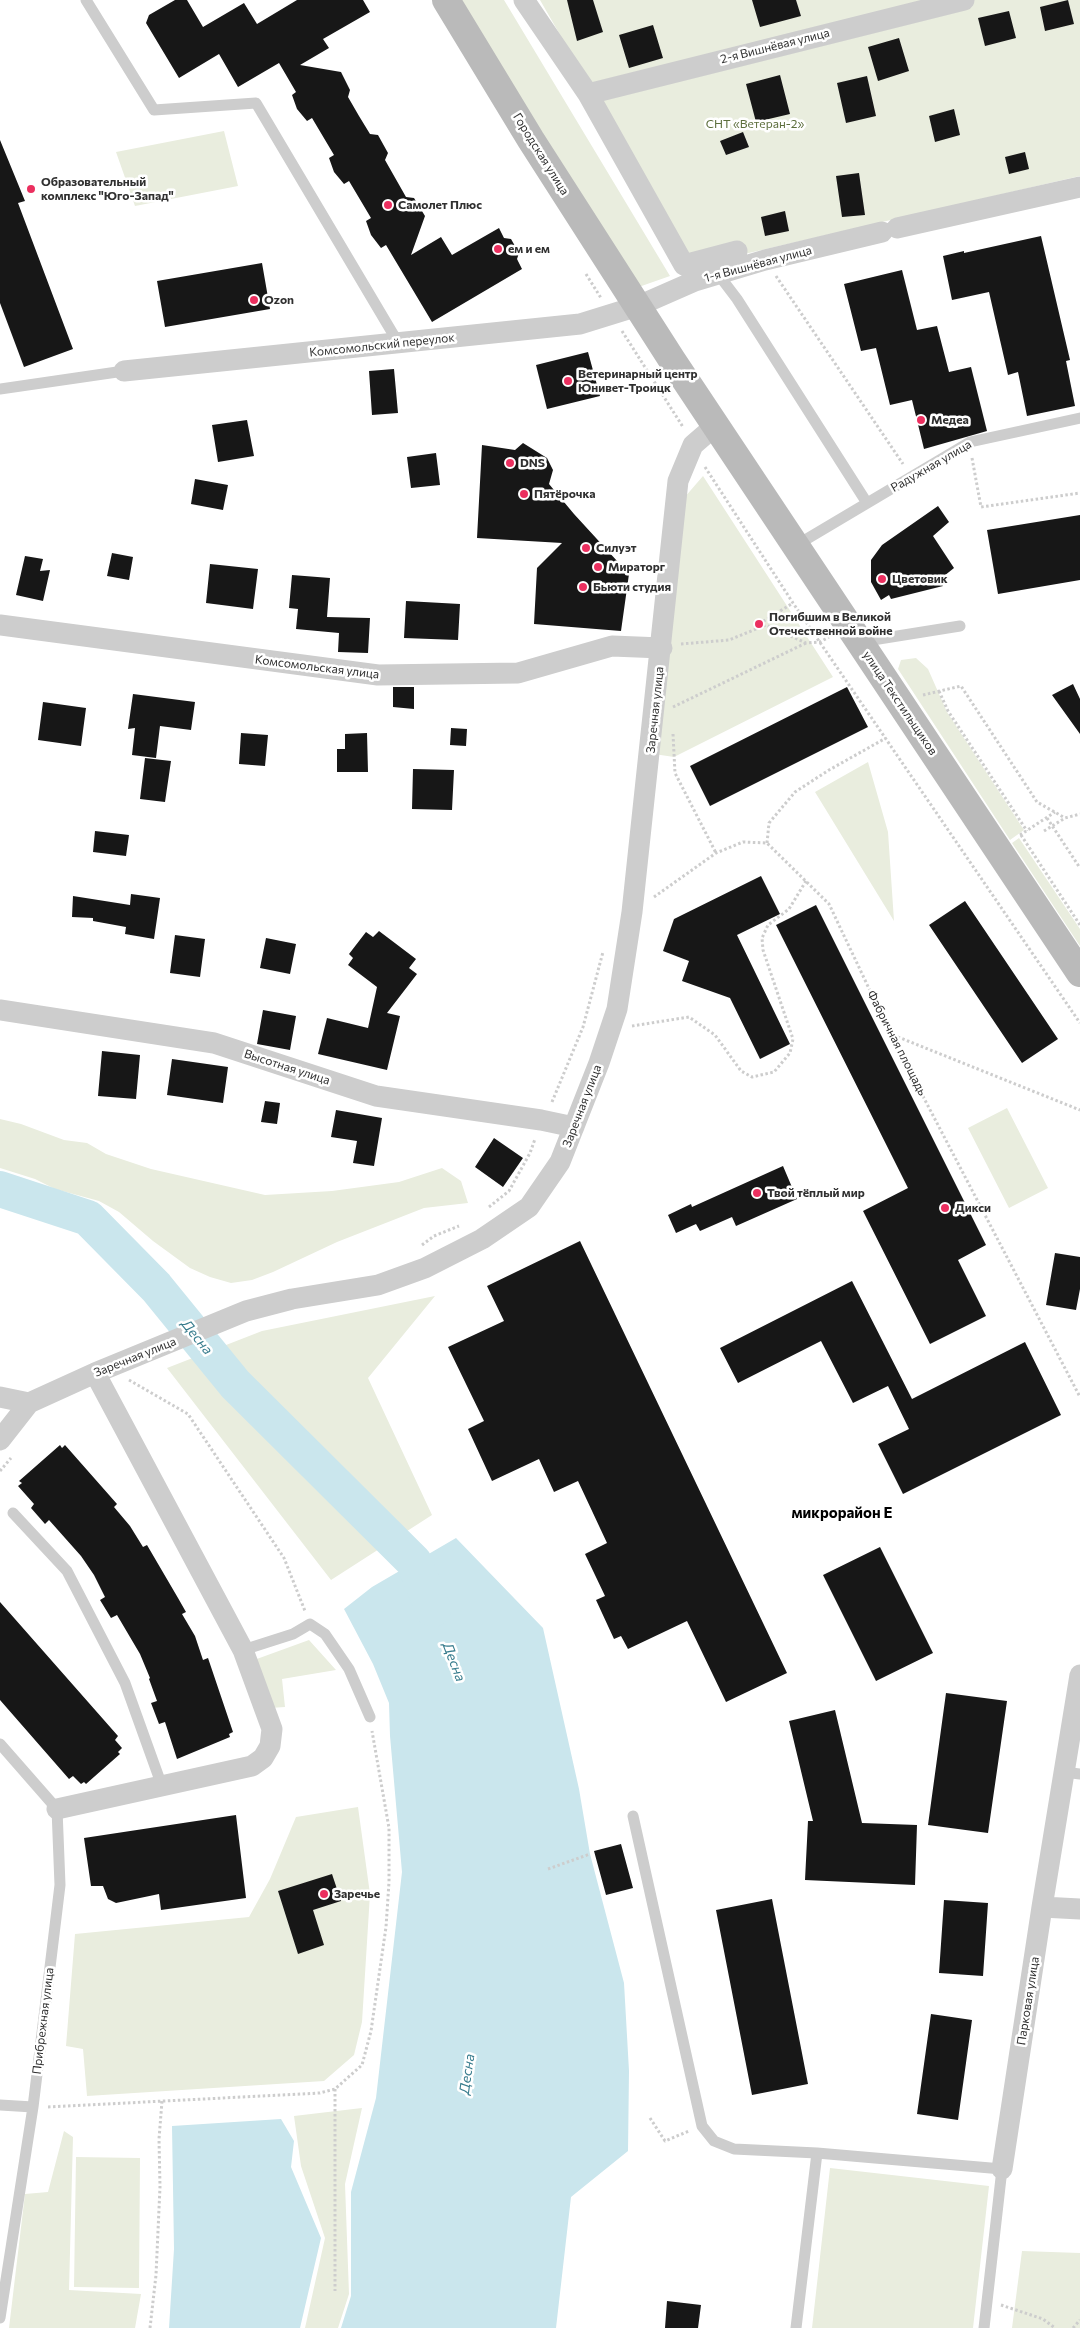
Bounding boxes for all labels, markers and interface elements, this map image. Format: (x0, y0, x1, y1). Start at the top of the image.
street label: 2-я Вишнёвая улица (719, 25, 831, 67)
street label: Городская улица (510, 110, 572, 198)
park label: СНТ «Ветеран-2» (706, 117, 804, 131)
place label: Образовательный комплекс "Юго-Запад" (41, 175, 174, 203)
marker: Образовательный комплекс "Юго-Запад" (25, 183, 37, 195)
place label: Самолет Плюс (398, 198, 482, 212)
marker: Самолет Плюс (382, 199, 394, 211)
place label: ем и ем (508, 242, 550, 256)
marker: ем и ем (492, 243, 504, 255)
street label: 1-я Вишнёвая улица (703, 243, 813, 285)
place label: Ozon (264, 293, 294, 307)
marker: Ozon (248, 294, 260, 306)
street label: Комсомольский переулок (309, 330, 455, 360)
place label: Ветеринарный центр Юнивет-Троицк (578, 367, 698, 395)
marker: Ветеринарный центр Юнивет-Троицк (562, 375, 574, 387)
place label: Медеа (931, 413, 969, 427)
marker: Медеа (915, 414, 927, 426)
street label: Радужная улица (888, 437, 974, 495)
place label: DNS (520, 456, 545, 470)
marker: DNS (504, 457, 516, 469)
place label: Пятёрочка (534, 487, 596, 501)
marker: Пятёрочка (518, 488, 530, 500)
place label: Силуэт (596, 541, 637, 555)
marker: Силуэт (580, 542, 592, 554)
place label: Мираторг (608, 560, 665, 574)
marker: Мираторг (592, 561, 604, 573)
place label: Цветовик (892, 572, 948, 586)
marker: Цветовик (876, 573, 888, 585)
place label: Бьюти студия (593, 580, 671, 594)
marker: Бьюти студия (577, 581, 589, 593)
place label: Погибшим в Великой Отечественной войне (769, 610, 893, 638)
marker: Погибшим в Великой Отечественной войне (753, 618, 765, 630)
street label: улица Текстильщиков (860, 648, 940, 758)
street label: Комсомольская улица (254, 652, 380, 682)
street label: Заречная улица (643, 666, 667, 754)
street label: Фабричная площадь (864, 988, 930, 1098)
street label: Высотная улица (242, 1046, 332, 1088)
street label: Заречная улица (560, 1063, 604, 1149)
place label: Твой тёплый мир (767, 1186, 865, 1200)
marker: Твой тёплый мир (751, 1187, 763, 1199)
place label: Дикси (955, 1201, 991, 1215)
marker: Дикси (939, 1202, 951, 1214)
water label: Десна (178, 1316, 216, 1358)
street label: Заречная улица (92, 1334, 178, 1380)
district label: микрорайон Е (791, 1504, 893, 1522)
water label: Десна (439, 1640, 469, 1684)
place label: Заречье (334, 1887, 380, 1901)
marker: Заречье (318, 1888, 330, 1900)
street label: Парковая улица (1014, 1956, 1042, 2046)
street label: Прибрежная улица (29, 1967, 57, 2075)
water label: Десна (456, 2053, 478, 2095)

